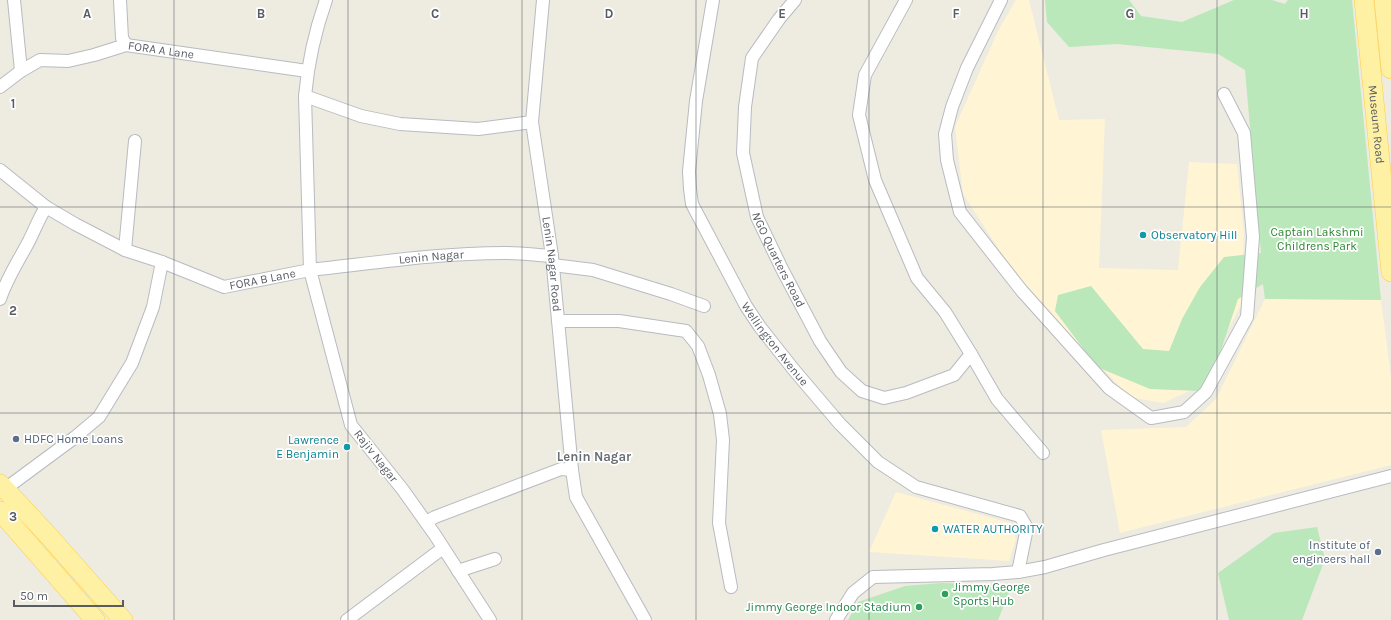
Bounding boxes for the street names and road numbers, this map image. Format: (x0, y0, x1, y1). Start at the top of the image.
street label: FORA A Lane (127, 38, 195, 62)
street label: Museum Road (1365, 84, 1387, 164)
street label: NGO Quarters Road (749, 211, 808, 310)
street label: Lenin Nagar Road (539, 216, 564, 312)
street label: Lenin Nagar (398, 247, 465, 267)
street label: FORA B Lane (228, 266, 297, 293)
street label: Wellington Avenue (738, 299, 811, 389)
street label: Rajiv Nagar (351, 427, 401, 486)

